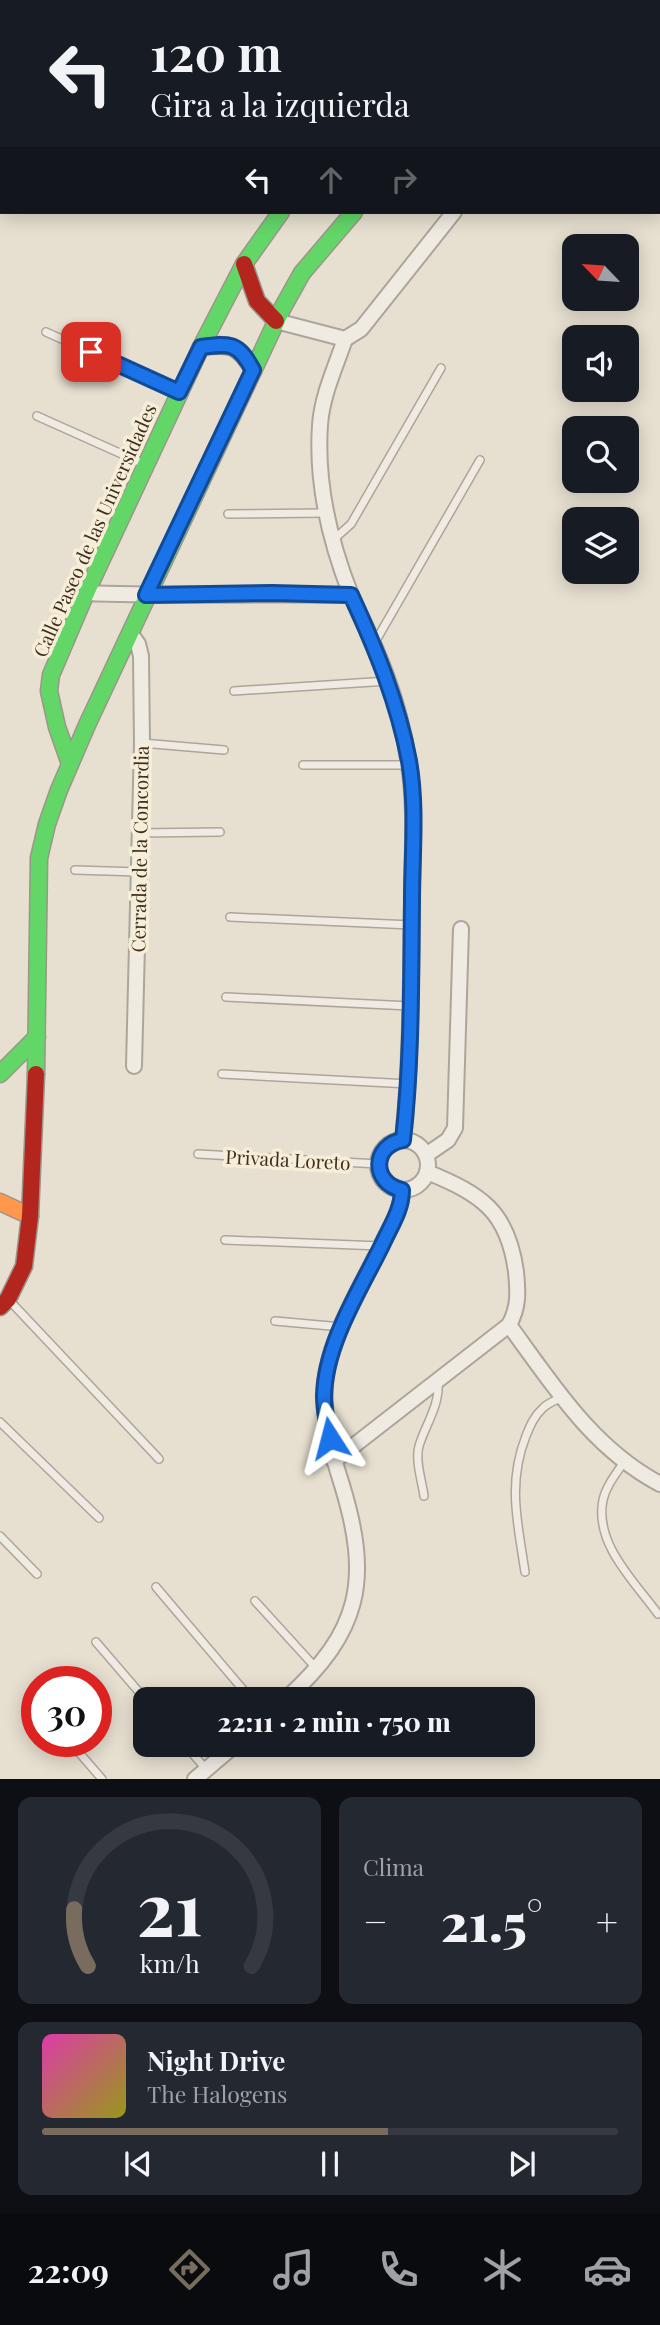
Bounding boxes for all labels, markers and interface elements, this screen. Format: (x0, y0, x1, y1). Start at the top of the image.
text: 120 m (150, 19, 282, 84)
icon: left (35, 28, 126, 119)
text: Gira a la izquierda (150, 82, 410, 125)
icon: left (239, 161, 277, 199)
icon: ahead (312, 161, 350, 199)
icon: right (385, 161, 423, 199)
north arrow (562, 234, 639, 312)
map controls (562, 234, 639, 584)
pin (61, 322, 121, 382)
button: sound (562, 325, 639, 402)
icon: arrive (72, 333, 110, 371)
street label: Calle Paseo de las Universidades (26, 399, 162, 661)
button: search (562, 416, 639, 493)
button: layers (562, 507, 639, 584)
street label: Cerrada de la Concordia (124, 745, 154, 953)
street label: Privada Loreto (225, 1143, 351, 1175)
position arrow (293, 1401, 367, 1475)
speed limit sign: 30 (21, 1666, 112, 1757)
text: 22:11 · 2 min · 750 m (217, 1704, 451, 1739)
text: Clima (363, 1851, 424, 1882)
text: 21 (137, 1858, 202, 1955)
text: 21.5° (441, 1886, 543, 1955)
text: − (363, 1895, 388, 1946)
text: + (596, 1895, 618, 1946)
text: km/h (140, 1946, 200, 1979)
text: Night Drive (147, 2043, 285, 2078)
text: The Halogens (147, 2078, 287, 2109)
icon: previous (119, 2145, 157, 2183)
icon: pause (311, 2145, 349, 2183)
icon: next (503, 2145, 541, 2183)
icon: directions (165, 2245, 214, 2294)
icon: music (269, 2245, 318, 2294)
icon: phone (374, 2245, 423, 2294)
icon: climate (478, 2245, 527, 2294)
icon: car (583, 2245, 632, 2294)
text: 22:09 (28, 2248, 109, 2291)

